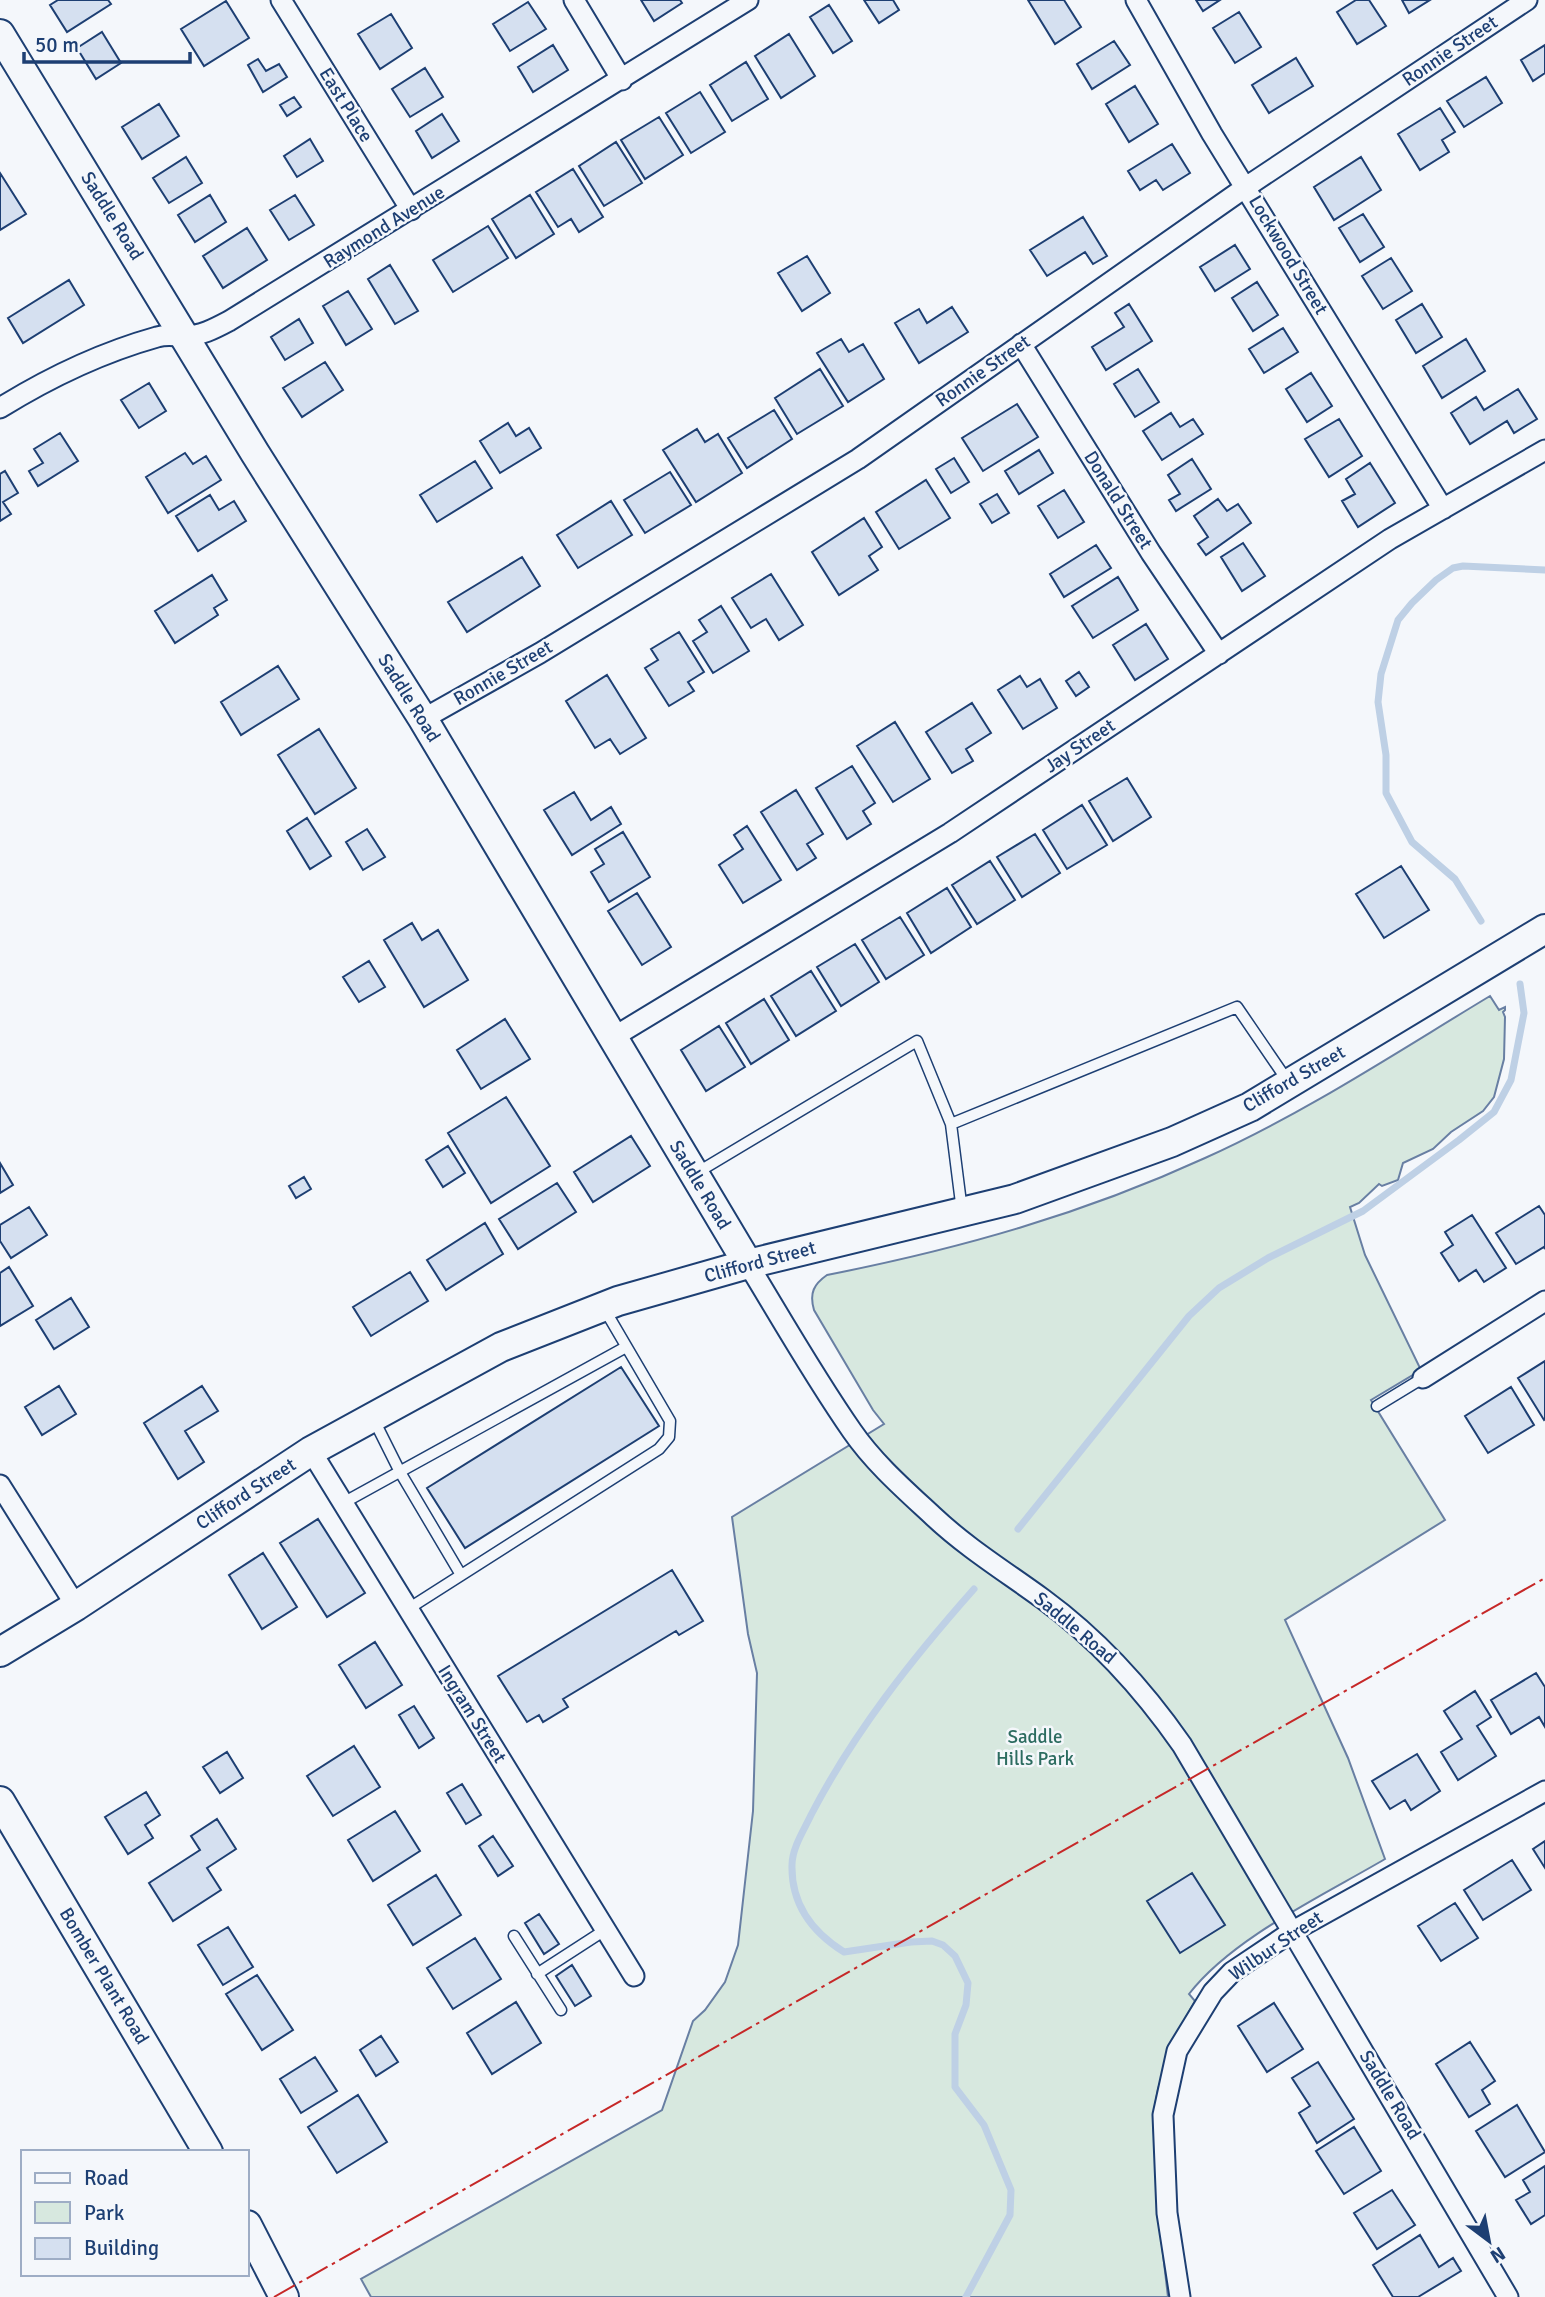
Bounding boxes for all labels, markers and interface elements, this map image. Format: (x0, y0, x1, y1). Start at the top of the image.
street label: Ronnie Street (1398, 10, 1503, 92)
scale bar (24, 21, 191, 65)
text: 50 m (35, 32, 79, 58)
street label: East Place (314, 63, 378, 147)
street label: Saddle Road (75, 167, 149, 265)
street label: Raymond Avenue (319, 180, 449, 274)
street label: Lockwood Street (1243, 191, 1333, 319)
street label: Ronnie Street (931, 329, 1035, 412)
street label: Donald Street (1078, 446, 1158, 554)
street label: Ronnie Street (449, 635, 557, 711)
street label: Saddle Road (372, 649, 446, 747)
street label: Jay Street (1040, 713, 1120, 778)
street label: Clifford Street (1238, 1040, 1350, 1118)
street label: Saddle Road (664, 1136, 736, 1234)
street label: Clifford Street (702, 1236, 819, 1288)
street label: Clifford Street (191, 1453, 301, 1535)
street label: Saddle Road (1029, 1587, 1121, 1669)
street label: Ingram Street (432, 1660, 512, 1768)
park label: Saddle Hills Park (996, 1725, 1074, 1771)
street label: Bomber Plant Road (54, 1903, 154, 2049)
street label: Wilbur Street (1225, 1906, 1328, 1986)
street label: Saddle Road (1354, 2046, 1426, 2144)
legend (21, 2150, 248, 2276)
text: Road (84, 2165, 129, 2191)
text: Park (84, 2200, 125, 2226)
north arrow (1454, 2206, 1524, 2276)
text: Building (84, 2235, 159, 2261)
text: N (1486, 2241, 1509, 2268)

